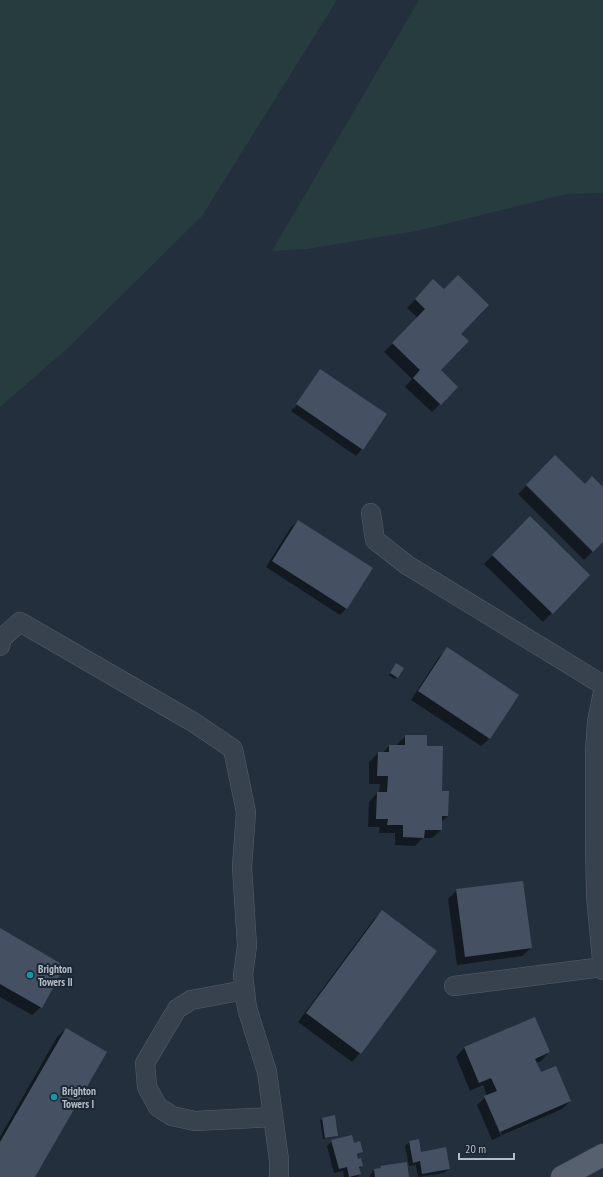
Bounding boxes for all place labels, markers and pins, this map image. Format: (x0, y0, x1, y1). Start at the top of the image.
place label: Brighton Towers II (38, 962, 73, 989)
marker: Brighton Towers II (25, 970, 35, 980)
place label: Brighton Towers I (62, 1084, 96, 1111)
marker: Brighton Towers I (49, 1092, 59, 1102)

